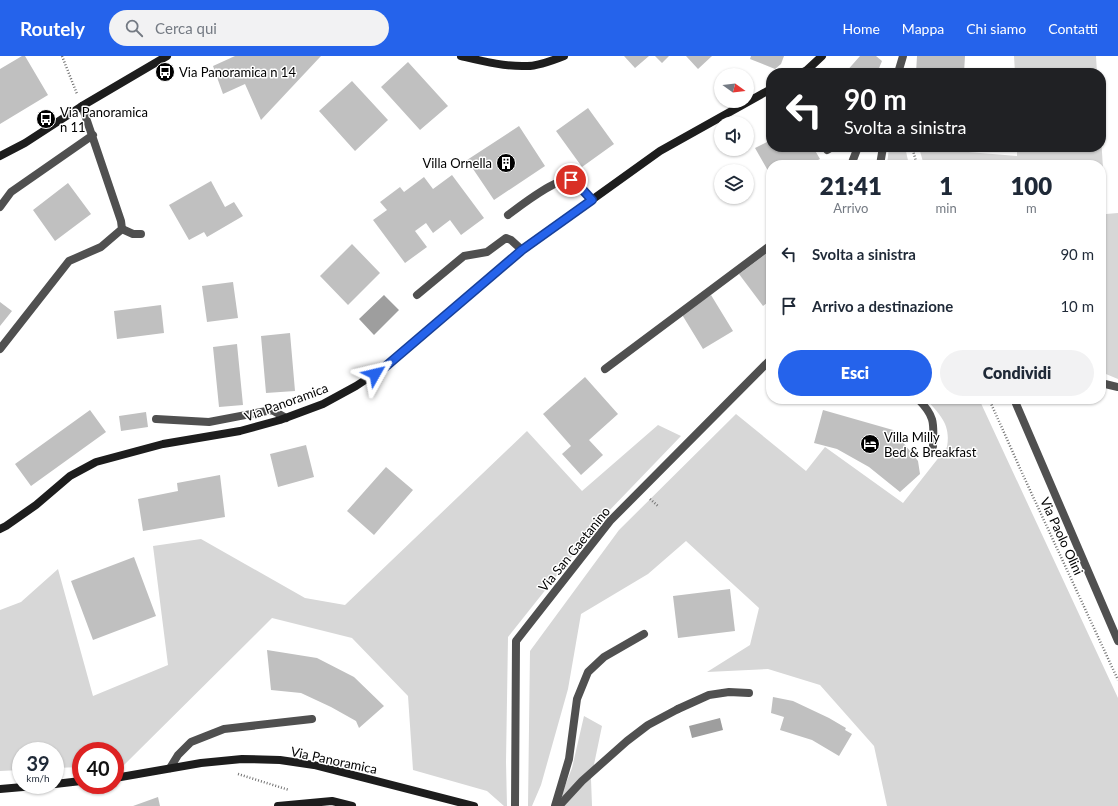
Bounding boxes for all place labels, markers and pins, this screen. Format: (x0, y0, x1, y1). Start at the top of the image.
bus stop icon: Via Panoramica n 14 (154, 61, 176, 83)
place label: Via Panoramica n 14 (179, 64, 296, 80)
place label: Via Panoramica n 11 (60, 104, 148, 135)
bus stop icon: Via Panoramica n 11 (35, 108, 57, 130)
building icon: Villa Ornella (495, 152, 517, 174)
place label: Villa Ornella (422, 155, 492, 171)
pin (554, 163, 588, 197)
place label: Villa Milly Bed & Breakfast (884, 429, 977, 460)
hotel icon: Villa Milly Bed & Breakfast (859, 433, 881, 455)

